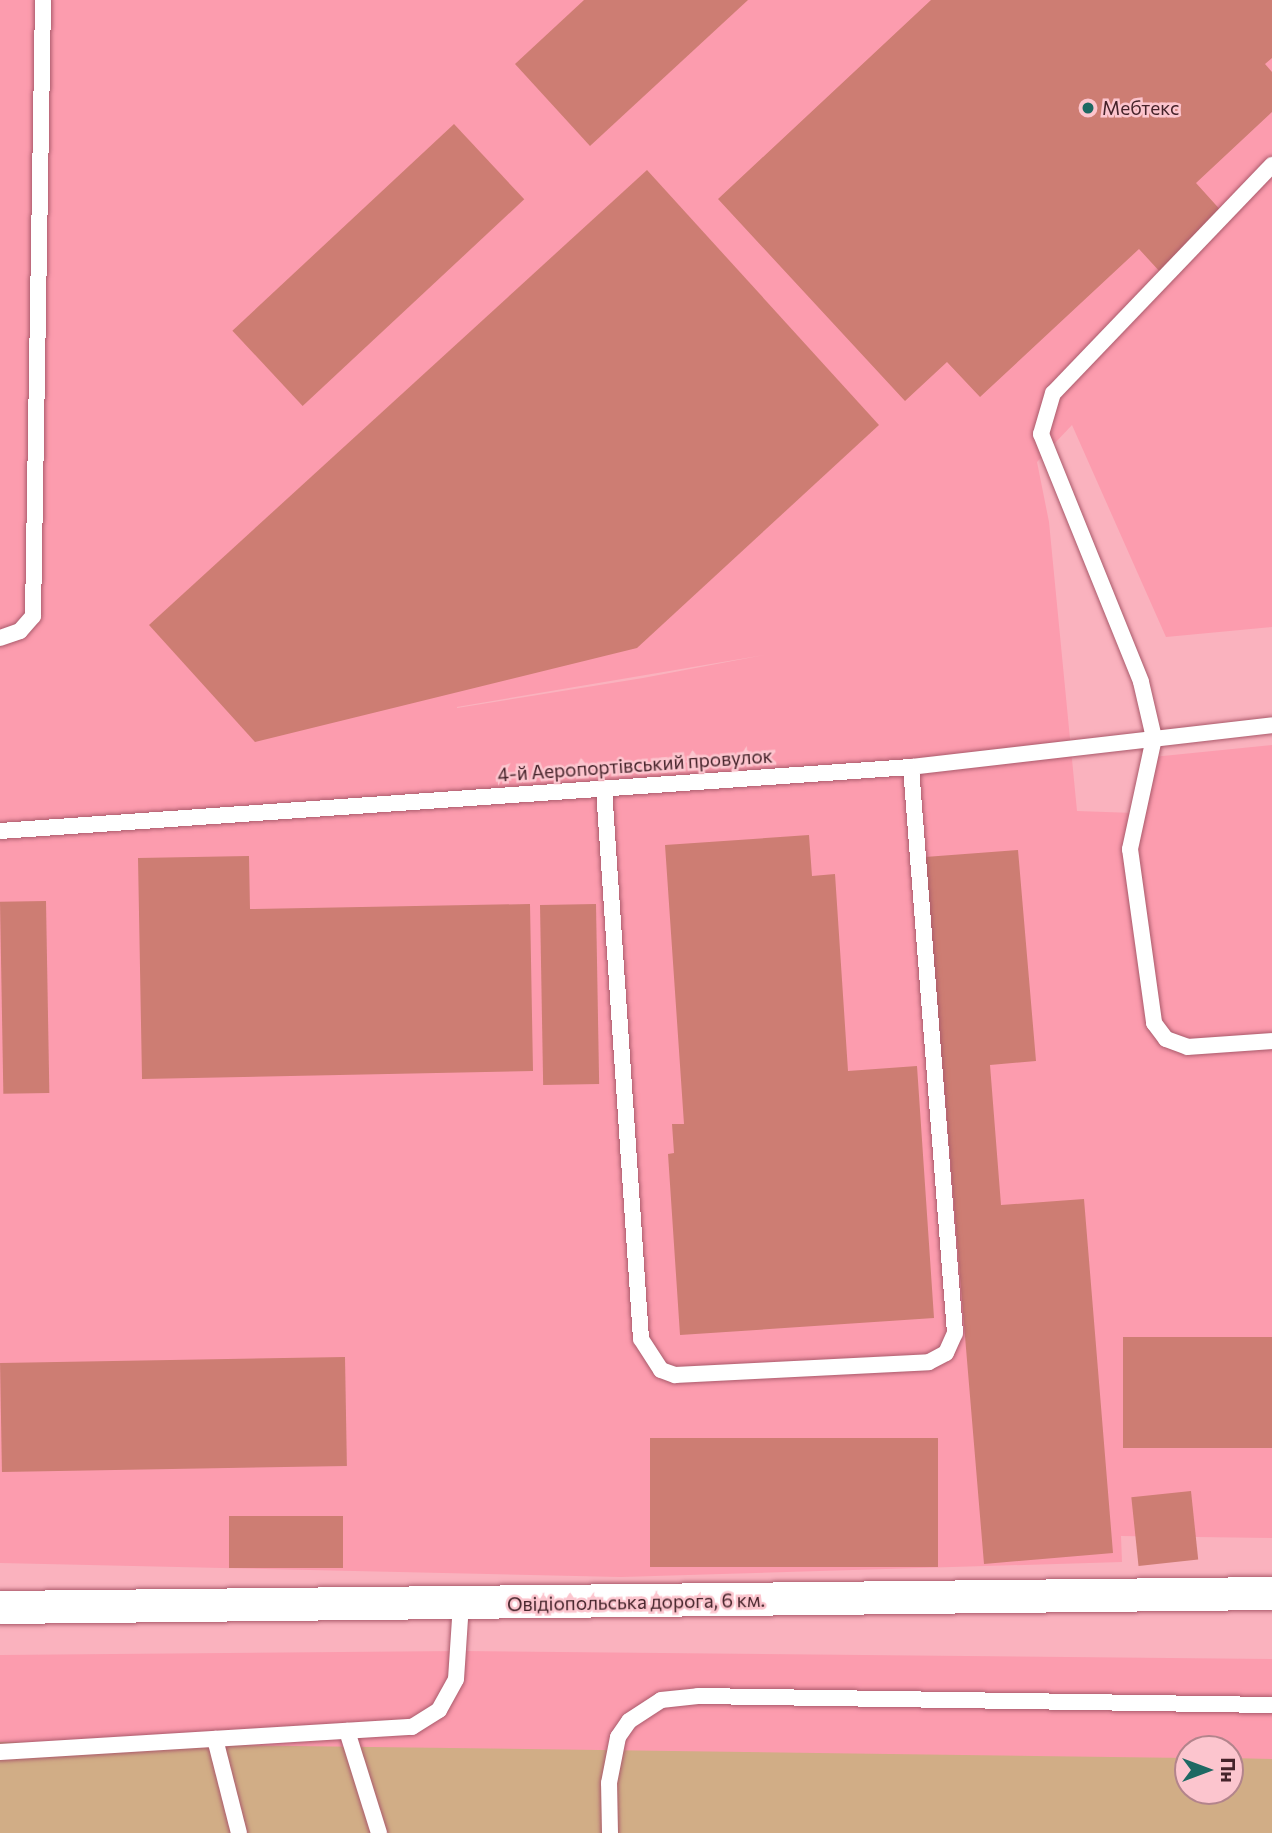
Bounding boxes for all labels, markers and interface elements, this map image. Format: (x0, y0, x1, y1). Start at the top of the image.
place label: Мебтекс (1102, 97, 1179, 119)
marker: Мебтекс (1080, 100, 1096, 116)
street label: 4-й Аеропортівський провулок (497, 744, 773, 786)
street label: Овідіопольська дорога, 6 км. (507, 1588, 765, 1616)
north arrow (1174, 1735, 1244, 1805)
text: Пн (1217, 1757, 1240, 1783)

